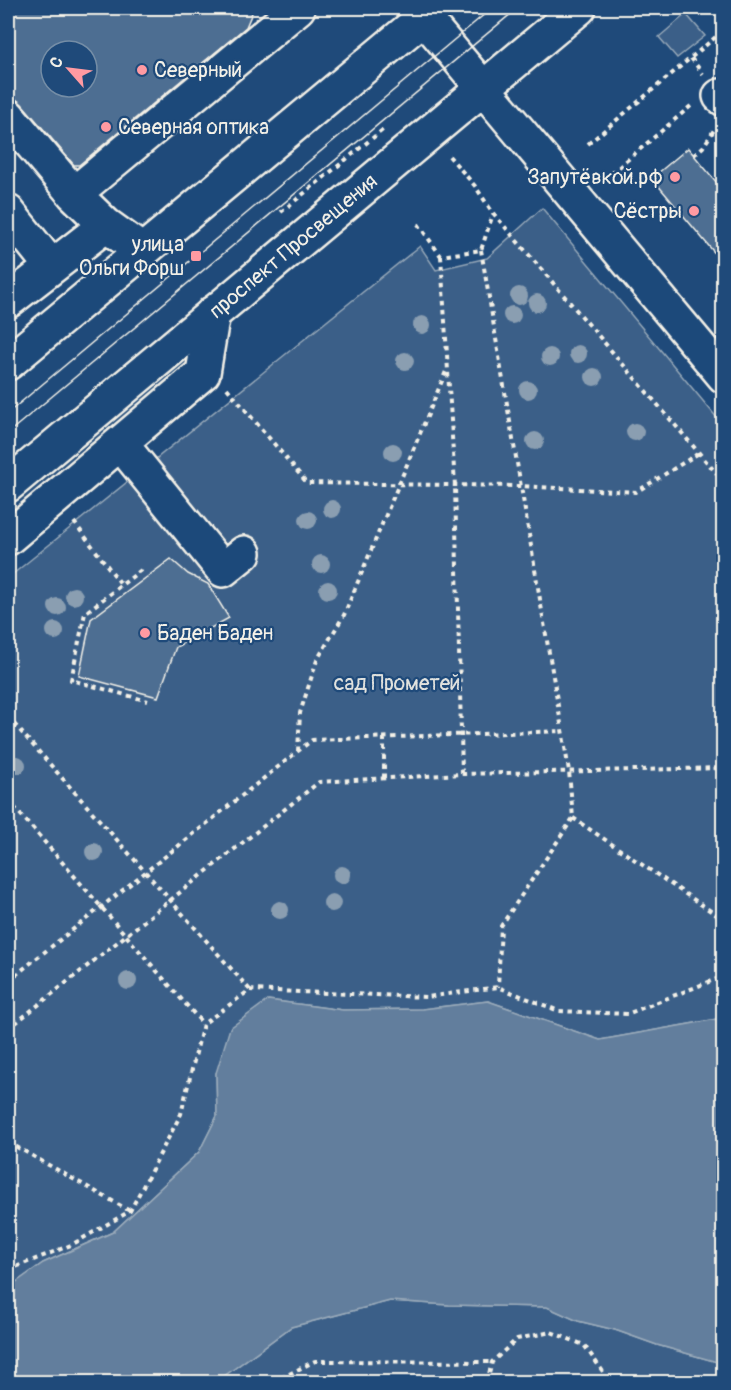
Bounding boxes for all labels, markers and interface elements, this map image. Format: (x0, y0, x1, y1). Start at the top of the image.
north arrow (39, 39, 99, 99)
text: С (45, 53, 68, 71)
place label: Северный (154, 57, 242, 84)
marker: Северный (135, 63, 149, 77)
place label: Северная оптика (118, 114, 269, 141)
marker: Северная оптика (99, 120, 113, 134)
place label: Запутёвкой.рф (527, 164, 663, 191)
street label: проспект Просвещения (204, 168, 383, 325)
marker: Запутёвкой.рф (668, 170, 682, 184)
place label: Сёстры (614, 198, 682, 225)
marker: Сёстры (687, 204, 701, 218)
place label: улица Ольги Форш (79, 231, 184, 282)
marker: улица Ольги Форш (189, 249, 203, 263)
place label: Баден Баден (157, 620, 273, 647)
marker: Баден Баден (138, 626, 152, 640)
park label: сад Прометей (334, 670, 460, 697)

